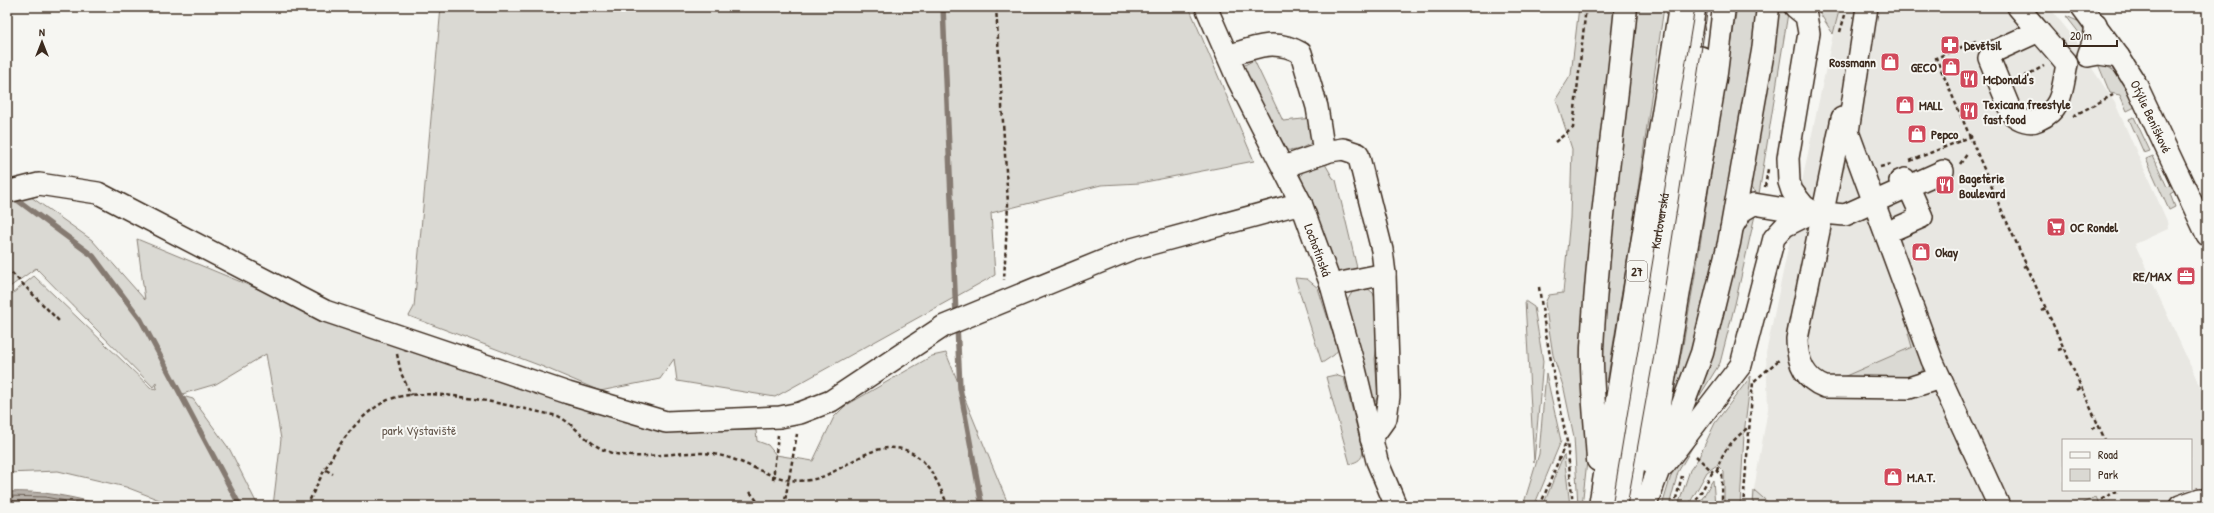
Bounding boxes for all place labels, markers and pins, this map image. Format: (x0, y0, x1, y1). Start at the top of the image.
pharmacy icon: Devětsil (1939, 34, 1961, 56)
place label: Devětsil (1964, 36, 2002, 54)
shop icon: Rossmann (1879, 51, 1901, 73)
place label: Rossmann (1829, 53, 1876, 71)
shop icon: GECO (1940, 56, 1962, 78)
place label: GECO (1911, 58, 1938, 76)
restaurant icon: McDonald's (1958, 68, 1980, 90)
place label: McDonald's (1983, 70, 2034, 88)
shop icon: MALL (1894, 94, 1916, 116)
place label: Texicana freestyle fast food (1982, 95, 2072, 128)
place label: MALL (1919, 96, 1943, 114)
restaurant icon: Texicana freestyle fast food (1958, 100, 1980, 122)
shop icon: Pepco (1906, 123, 1928, 145)
place label: Pepco (1931, 125, 1959, 144)
place label: Bageterie Boulevard (1959, 169, 2006, 202)
restaurant icon: Bageterie Boulevard (1934, 174, 1956, 196)
supermarket icon: OC Rondel (2045, 216, 2067, 238)
place label: OC Rondel (2070, 218, 2119, 236)
shop icon: Okay (1910, 241, 1932, 263)
place label: Okay (1935, 243, 1959, 262)
office icon: RE/MAX (2175, 265, 2197, 287)
place label: RE/MAX (2133, 267, 2172, 285)
shop icon: M.A.T. (1882, 466, 1904, 488)
place label: M.A.T. (1907, 468, 1936, 486)

